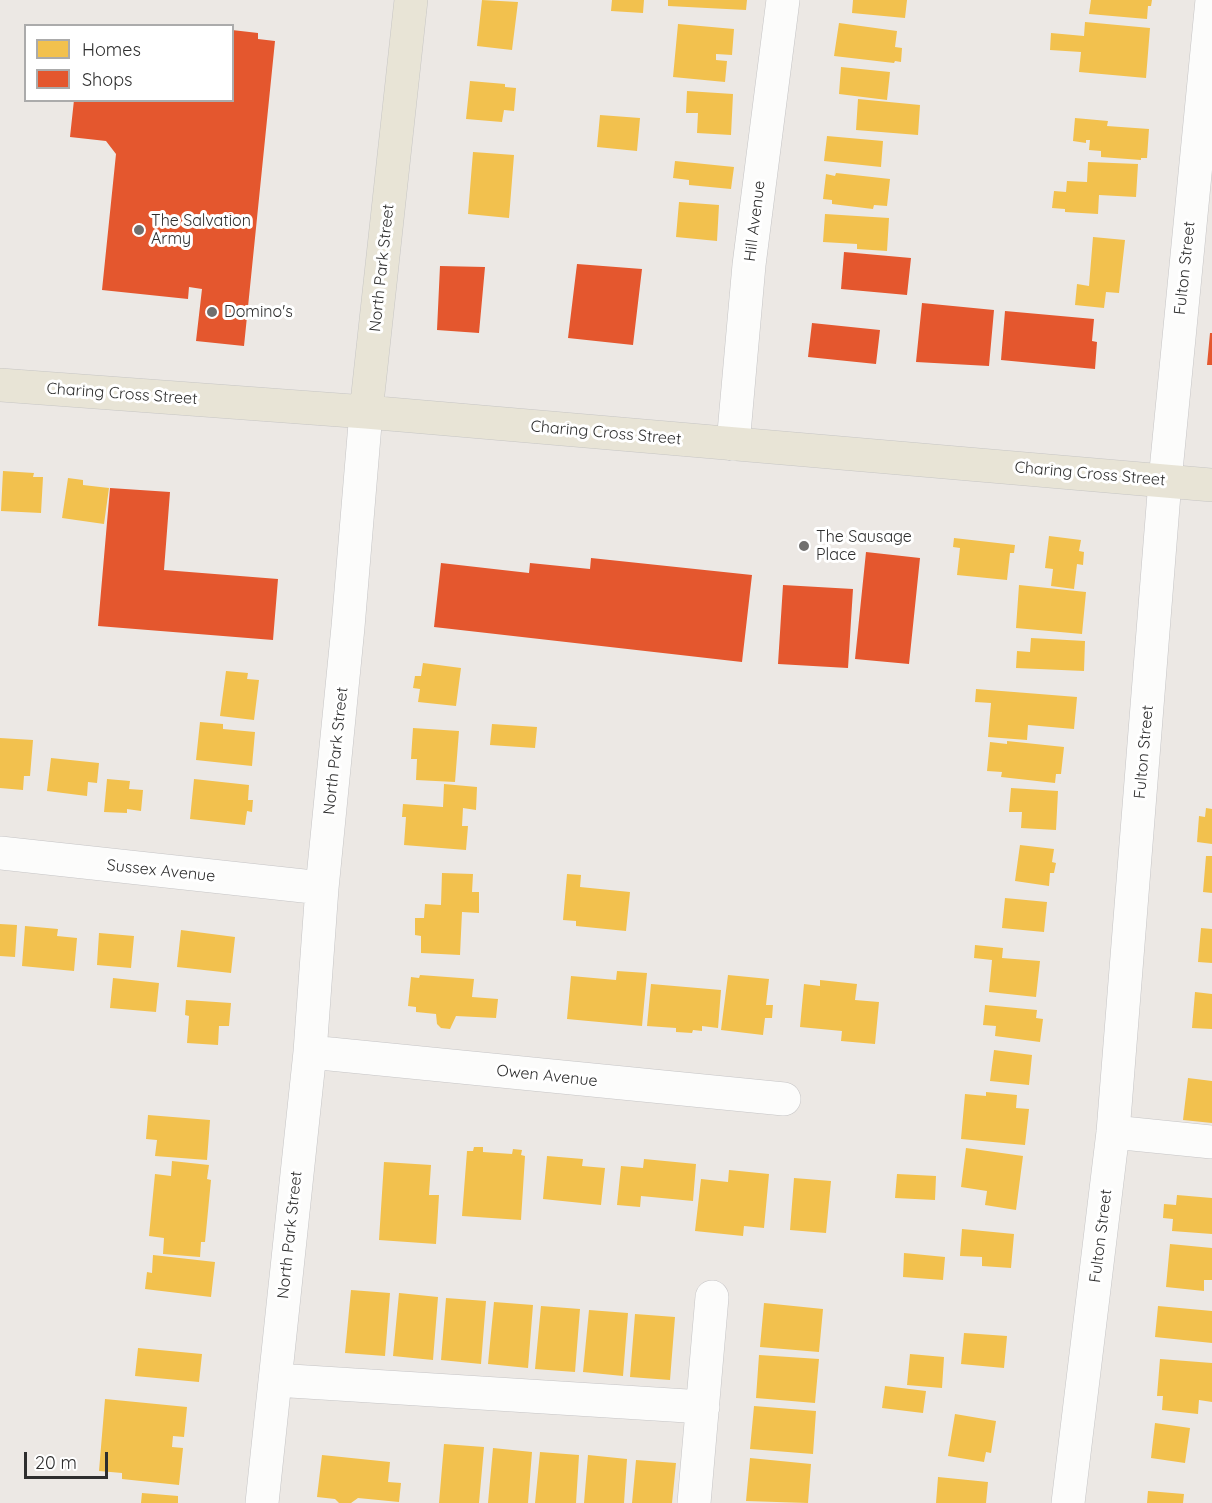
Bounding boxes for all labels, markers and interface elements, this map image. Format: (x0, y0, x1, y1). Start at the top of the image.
legend (24, 24, 234, 102)
text: Homes (82, 38, 141, 61)
text: Shops (82, 68, 133, 91)
street label: Hill Avenue (741, 179, 769, 263)
street label: North Park Street (366, 203, 398, 333)
place label: The Salvation Army (151, 211, 251, 249)
street label: Fulton Street (1171, 220, 1199, 316)
marker: The Salvation Army (132, 223, 146, 237)
place label: Domino's (224, 302, 293, 322)
marker: Domino's (205, 305, 219, 319)
street label: Charing Cross Street (46, 379, 198, 409)
street label: Charing Cross Street (530, 417, 682, 449)
street label: Charing Cross Street (1014, 458, 1166, 490)
place label: The Sausage Place (816, 527, 912, 565)
marker: The Sausage Place (797, 539, 811, 553)
street label: North Park Street (320, 686, 352, 816)
street label: Fulton Street (1130, 704, 1158, 800)
street label: Sussex Avenue (106, 856, 216, 886)
street label: Owen Avenue (495, 1061, 599, 1091)
street label: North Park Street (274, 1170, 306, 1300)
street label: Fulton Street (1086, 1188, 1116, 1284)
scale bar (27, 1440, 111, 1478)
text: 20 m (35, 1451, 77, 1474)

